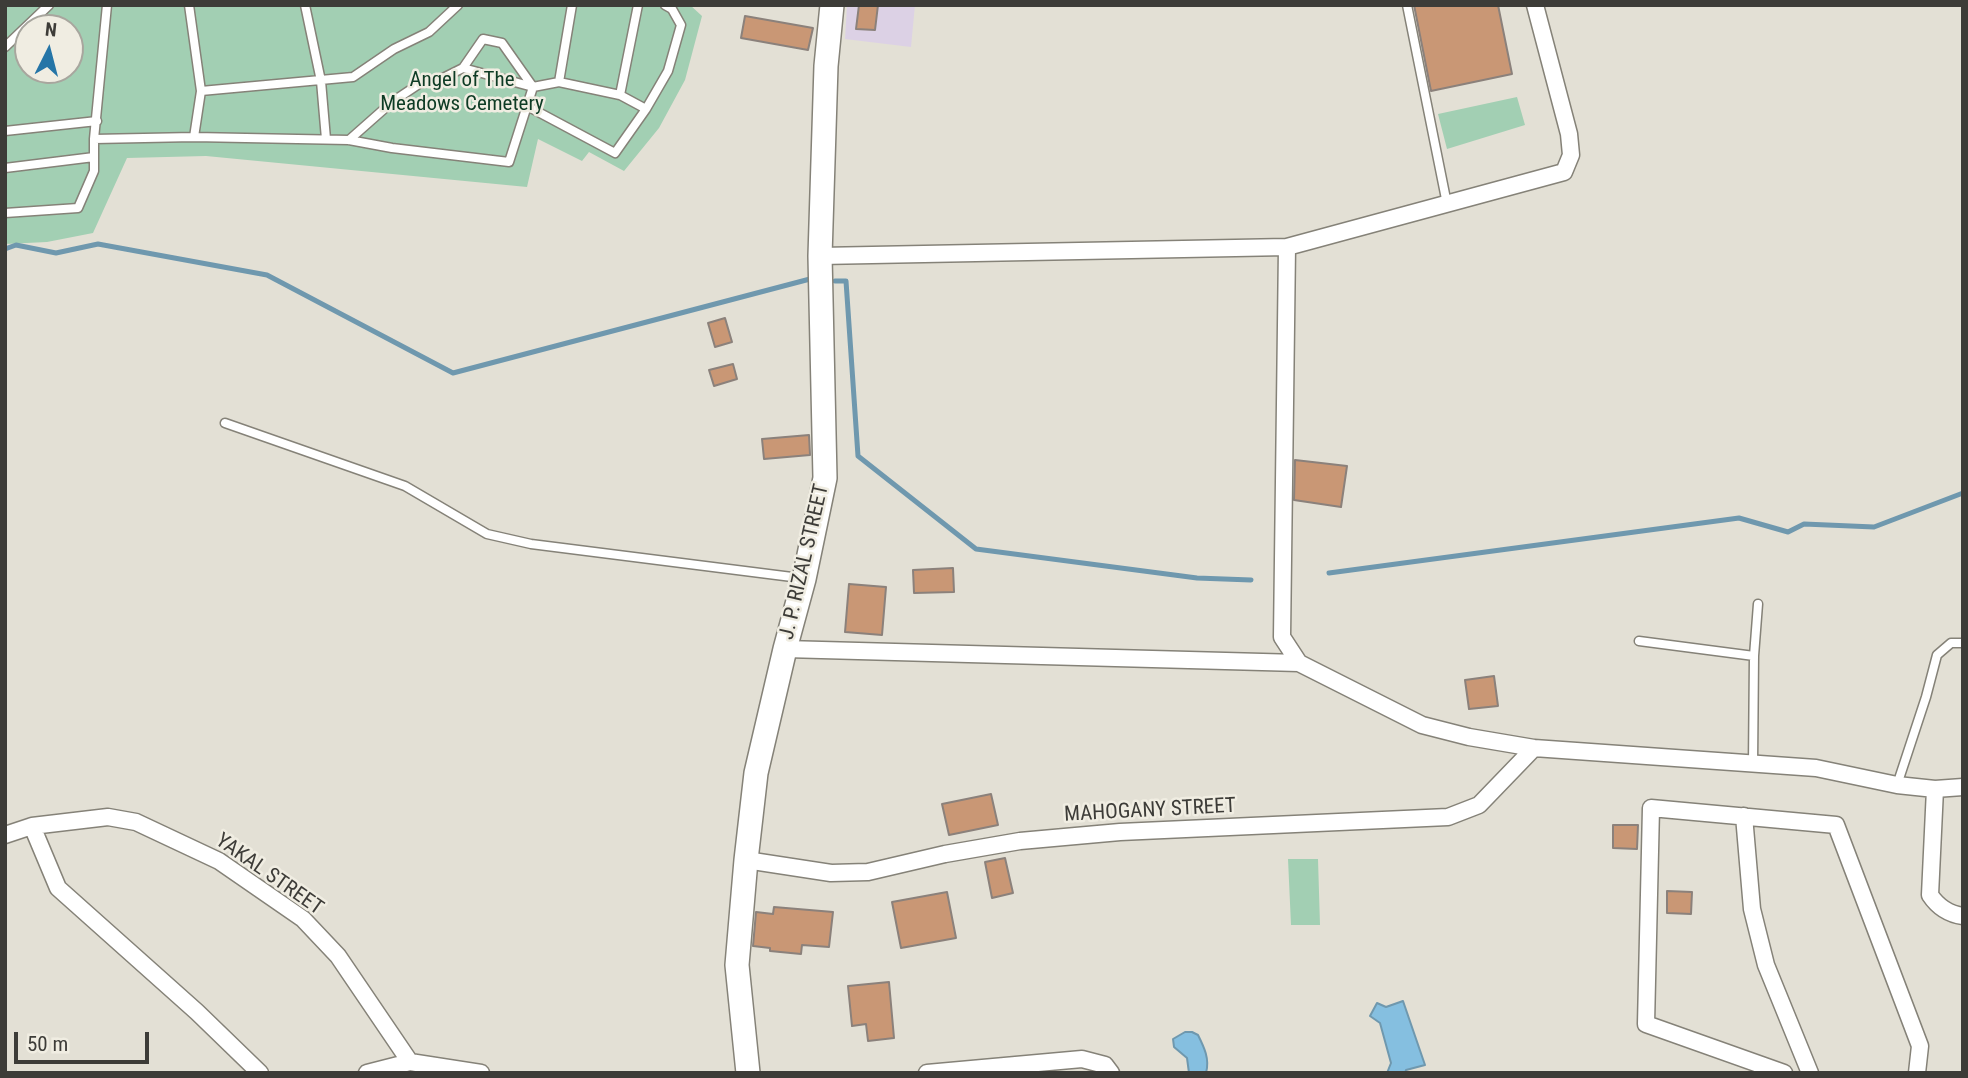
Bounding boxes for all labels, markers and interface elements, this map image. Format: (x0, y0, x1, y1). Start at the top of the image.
north arrow (14, 14, 84, 84)
text: N (44, 18, 58, 42)
park label: Angel of The Meadows Cemetery (380, 68, 544, 118)
street label: J. P. RIZAL STREET (775, 482, 835, 642)
street label: MAHOGANY STREET (1064, 794, 1236, 828)
street label: YAKAL STREET (210, 829, 328, 921)
scale bar (18, 1018, 152, 1062)
text: 50 m (27, 1032, 68, 1056)

